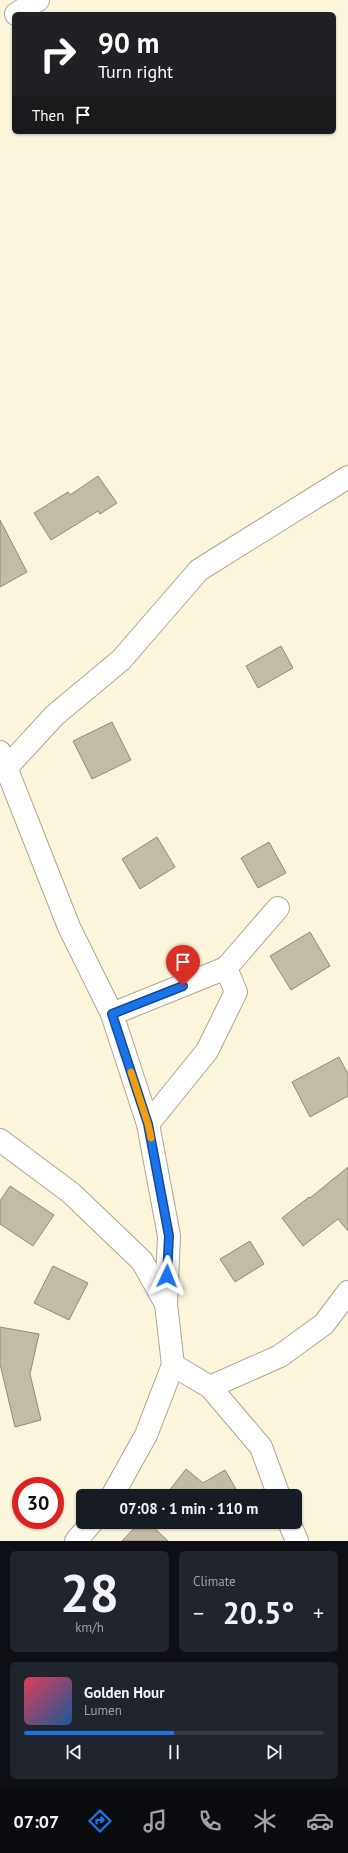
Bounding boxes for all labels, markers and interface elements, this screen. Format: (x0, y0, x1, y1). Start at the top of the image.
text: 90 m (98, 24, 159, 61)
icon: right (32, 28, 84, 80)
text: Turn right (98, 60, 173, 83)
icon: arrive (72, 104, 94, 126)
text: Then (32, 106, 64, 125)
pin (166, 945, 200, 986)
icon: arrive (172, 951, 194, 973)
position arrow (146, 1255, 188, 1297)
speed limit sign: 30 (12, 1477, 64, 1529)
text: 07:08 · 1 min · 110 m (120, 1499, 258, 1518)
text: 28 (60, 1559, 119, 1626)
text: Climate (193, 1573, 236, 1590)
text: 20.5° (223, 1593, 294, 1632)
text: − (193, 1599, 204, 1627)
text: + (313, 1599, 324, 1627)
text: km/h (75, 1619, 104, 1636)
text: Golden Hour (84, 1683, 164, 1702)
text: Lumen (84, 1702, 122, 1719)
icon: previous (63, 1741, 85, 1763)
icon: pause (163, 1741, 185, 1763)
icon: next (263, 1741, 285, 1763)
icon: directions (86, 1807, 114, 1835)
icon: music (141, 1807, 169, 1835)
icon: phone (196, 1807, 224, 1835)
icon: climate (251, 1807, 279, 1835)
icon: car (306, 1807, 334, 1835)
text: 07:07 (14, 1810, 59, 1833)

